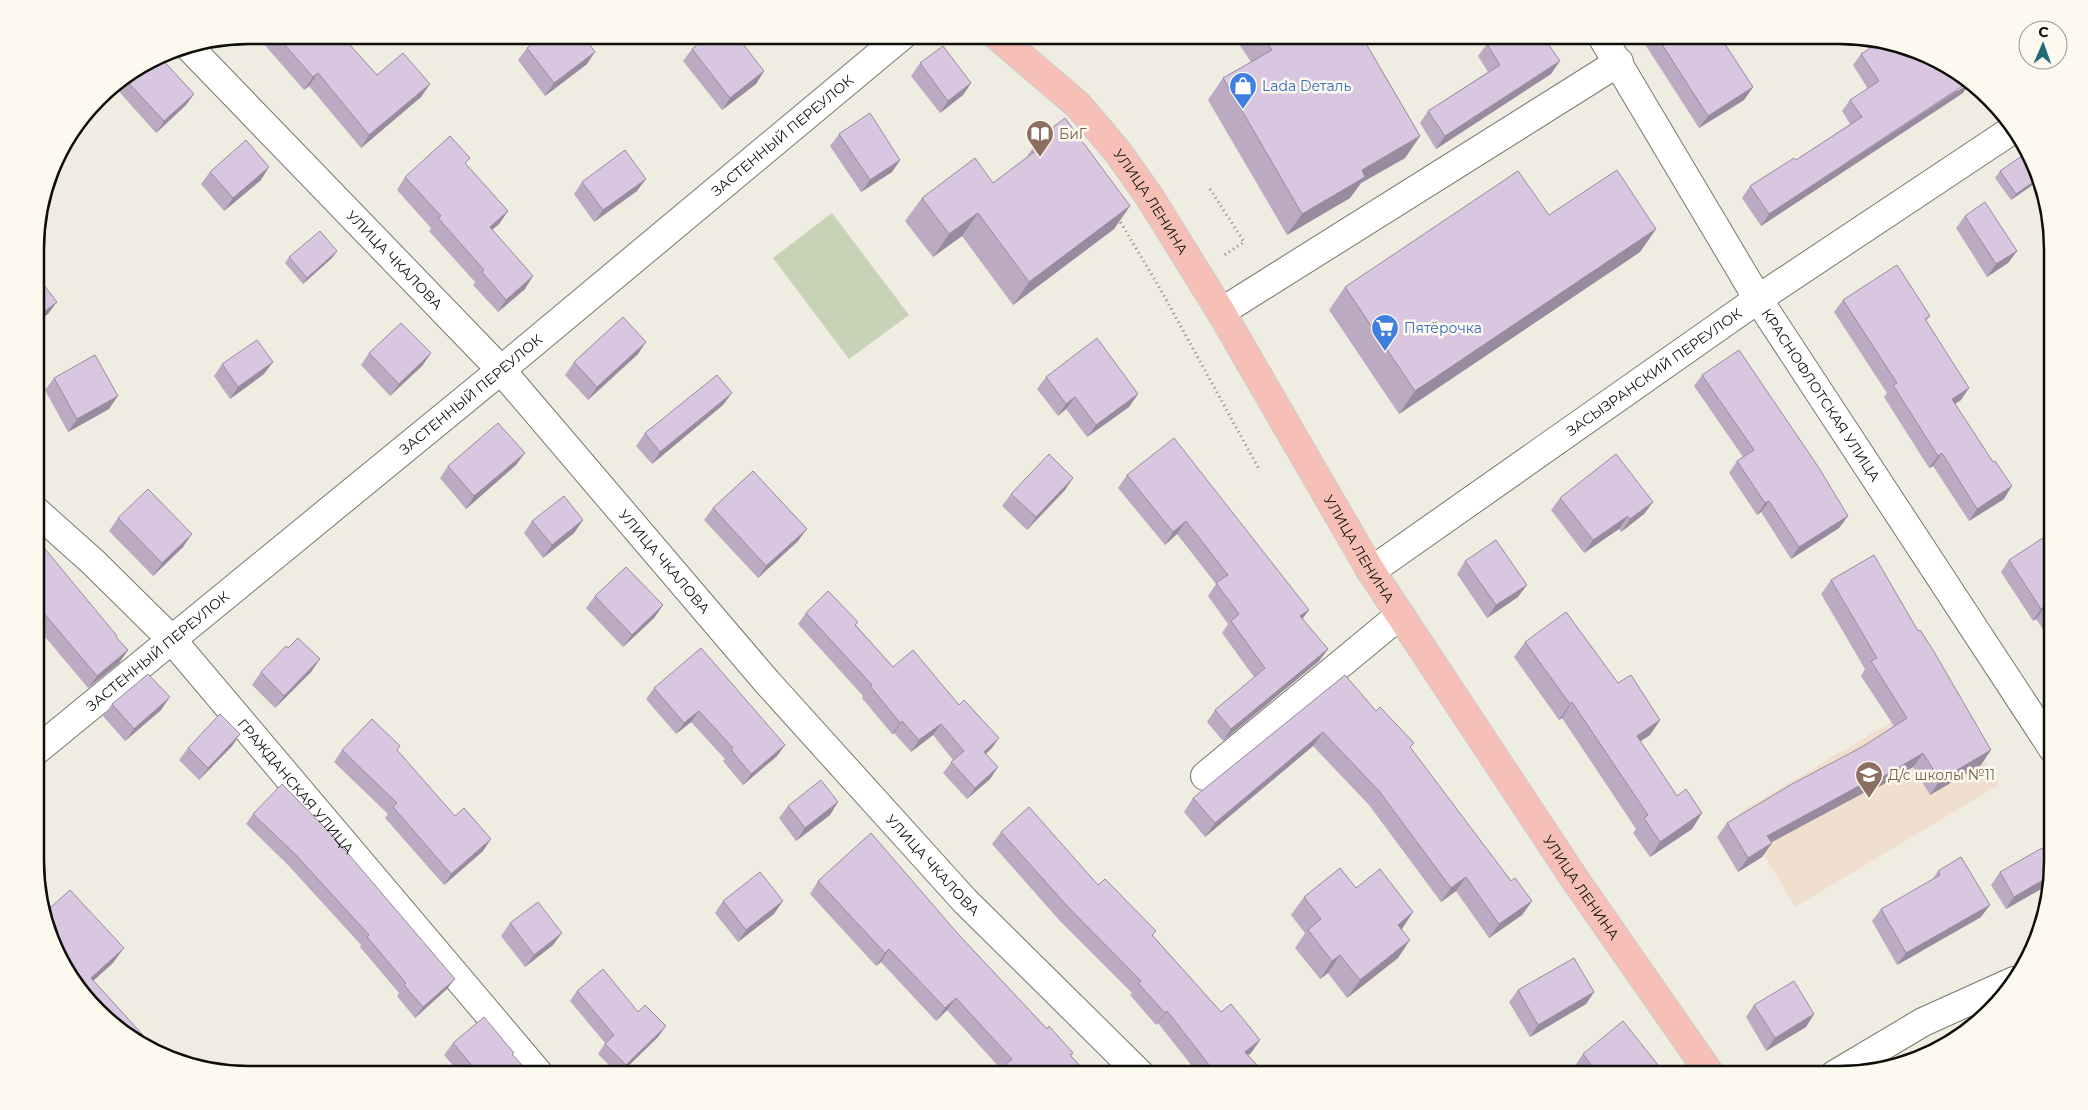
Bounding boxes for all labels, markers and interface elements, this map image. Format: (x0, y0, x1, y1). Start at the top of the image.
north arrow (2018, 20, 2068, 70)
text: С (2038, 23, 2049, 41)
street label: ЗАСТЕННЫЙ ПЕРЕУЛОК (708, 71, 857, 200)
shop icon: Lada Dеталь (1228, 71, 1258, 110)
place label: Lada Dеталь (1262, 77, 1351, 95)
library icon: БиГ (1025, 119, 1055, 158)
place label: БиГ (1059, 125, 1087, 143)
street label: УЛИЦА ЛЕНИНА (1109, 145, 1192, 258)
street label: УЛИЦА ЧКАЛОВА (343, 207, 447, 314)
street label: ЗАСЫЗРАНСКИЙ ПЕРЕУЛОК (1563, 304, 1746, 440)
street label: КРАСНОФЛОТСКАЯ УЛИЦА (1758, 305, 1884, 485)
supermarket icon: Пятёрочка (1370, 313, 1400, 352)
place label: Пятёрочка (1404, 319, 1482, 337)
street label: ЗАСТЕННЫЙ ПЕРЕУЛОК (396, 330, 546, 458)
street label: УЛИЦА ЛЕНИНА (1320, 492, 1399, 607)
street label: УЛИЦА ЧКАЛОВА (615, 506, 714, 618)
street label: ЗАСТЕННЫЙ ПЕРЕУЛОК (82, 587, 233, 715)
street label: ГРАЖДАНСКАЯ УЛИЦА (233, 715, 358, 858)
school or university icon: Д/с школы №11 (1854, 760, 1884, 799)
place label: Д/с школы №11 (1888, 766, 1995, 784)
street label: УЛИЦА ЧКАЛОВА (882, 811, 984, 920)
street label: УЛИЦА ЛЕНИНА (1539, 832, 1623, 944)

